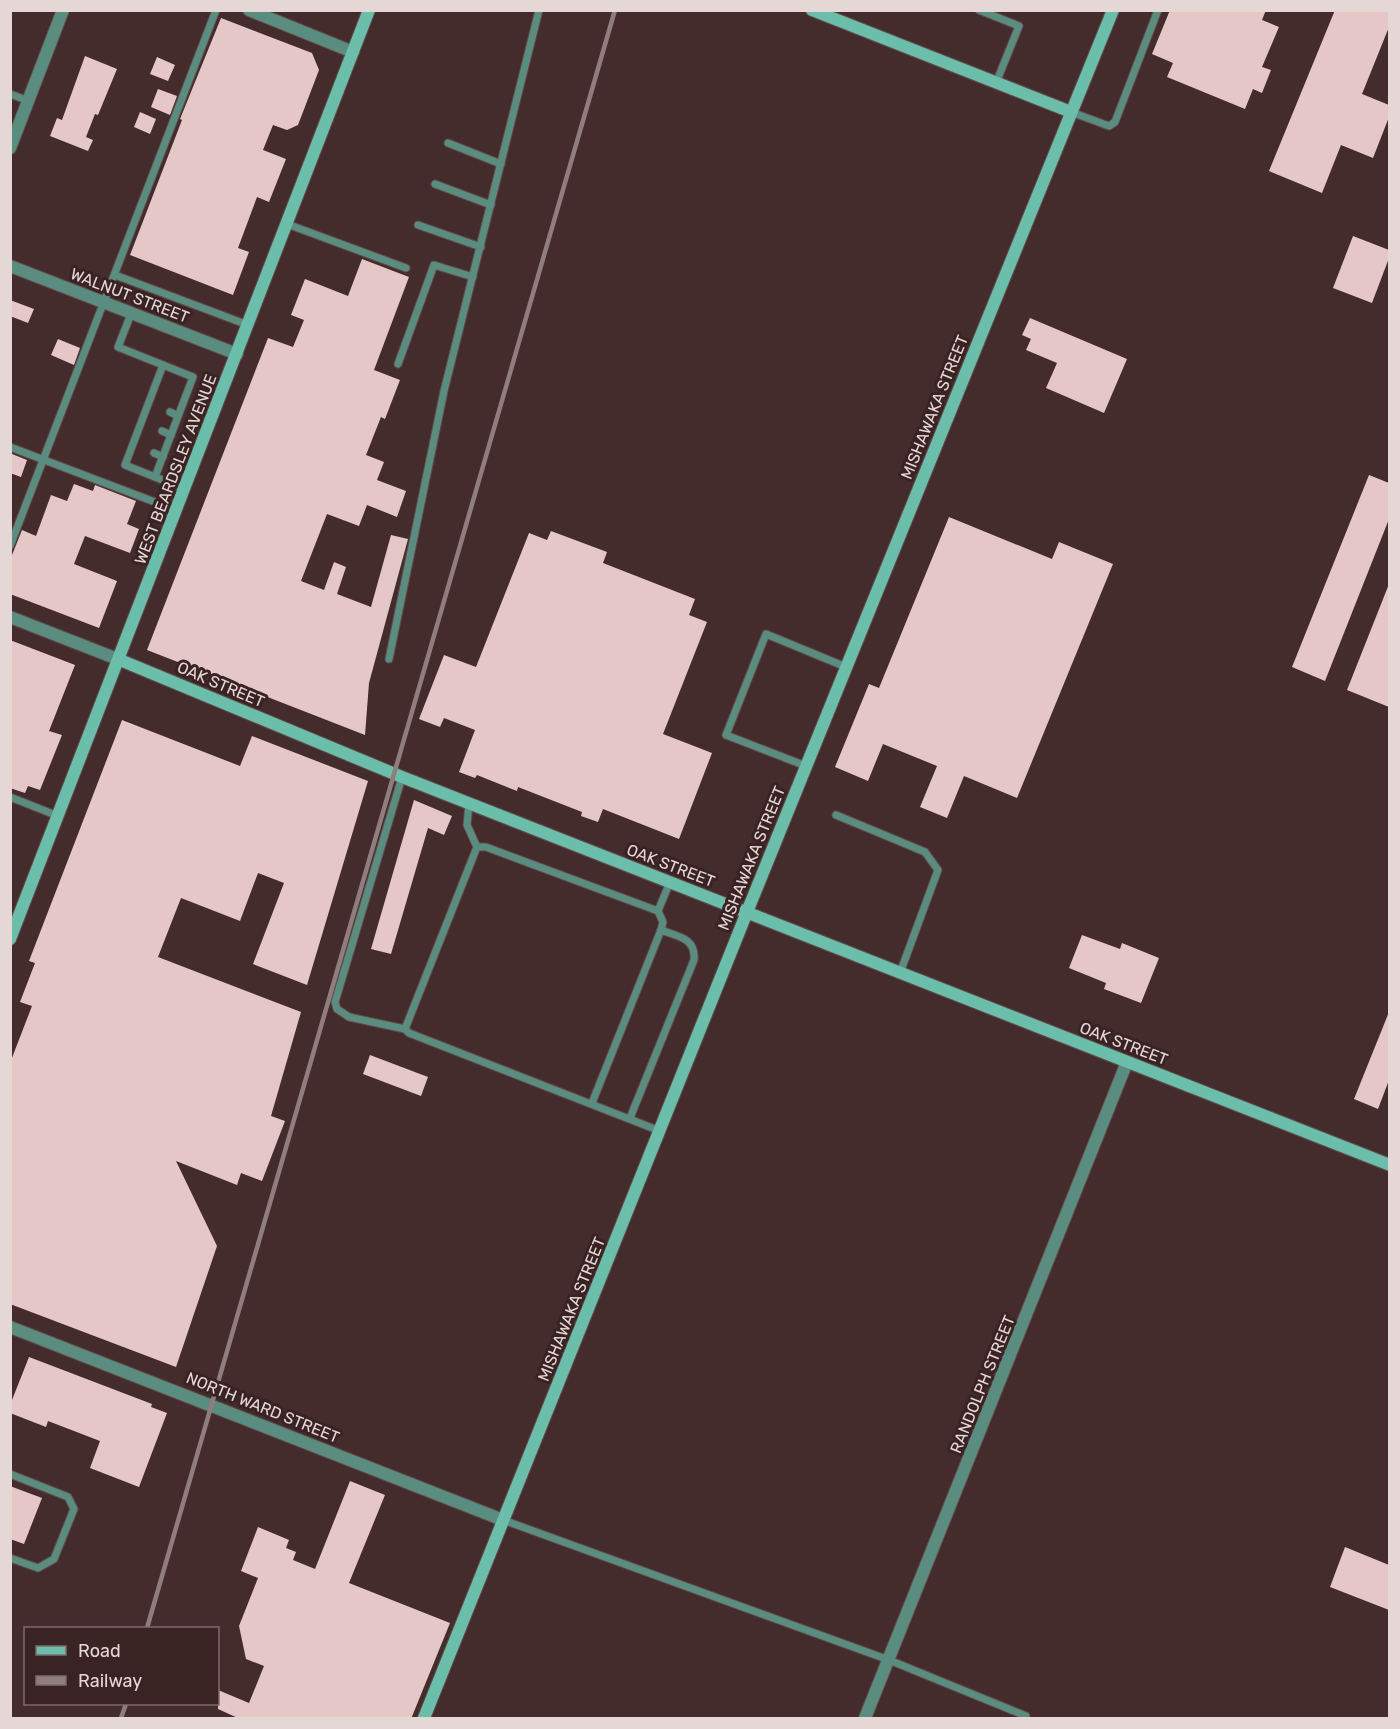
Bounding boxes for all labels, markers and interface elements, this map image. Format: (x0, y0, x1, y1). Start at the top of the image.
street label: WALNUT STREET (68, 264, 192, 327)
street label: MISHAWAKA STREET (897, 332, 972, 482)
street label: WEST BEARDSLEY AVENUE (130, 372, 221, 567)
street label: OAK STREET (174, 658, 267, 711)
street label: MISHAWAKA STREET (714, 783, 789, 933)
street label: OAK STREET (624, 840, 718, 891)
street label: OAK STREET (1077, 1018, 1171, 1069)
street label: MISHAWAKA STREET (534, 1234, 609, 1384)
street label: RANDOLPH STREET (946, 1312, 1019, 1456)
street label: NORTH WARD STREET (184, 1368, 342, 1447)
legend (24, 1627, 219, 1705)
text: Road (78, 1640, 121, 1662)
text: Railway (78, 1670, 142, 1692)

